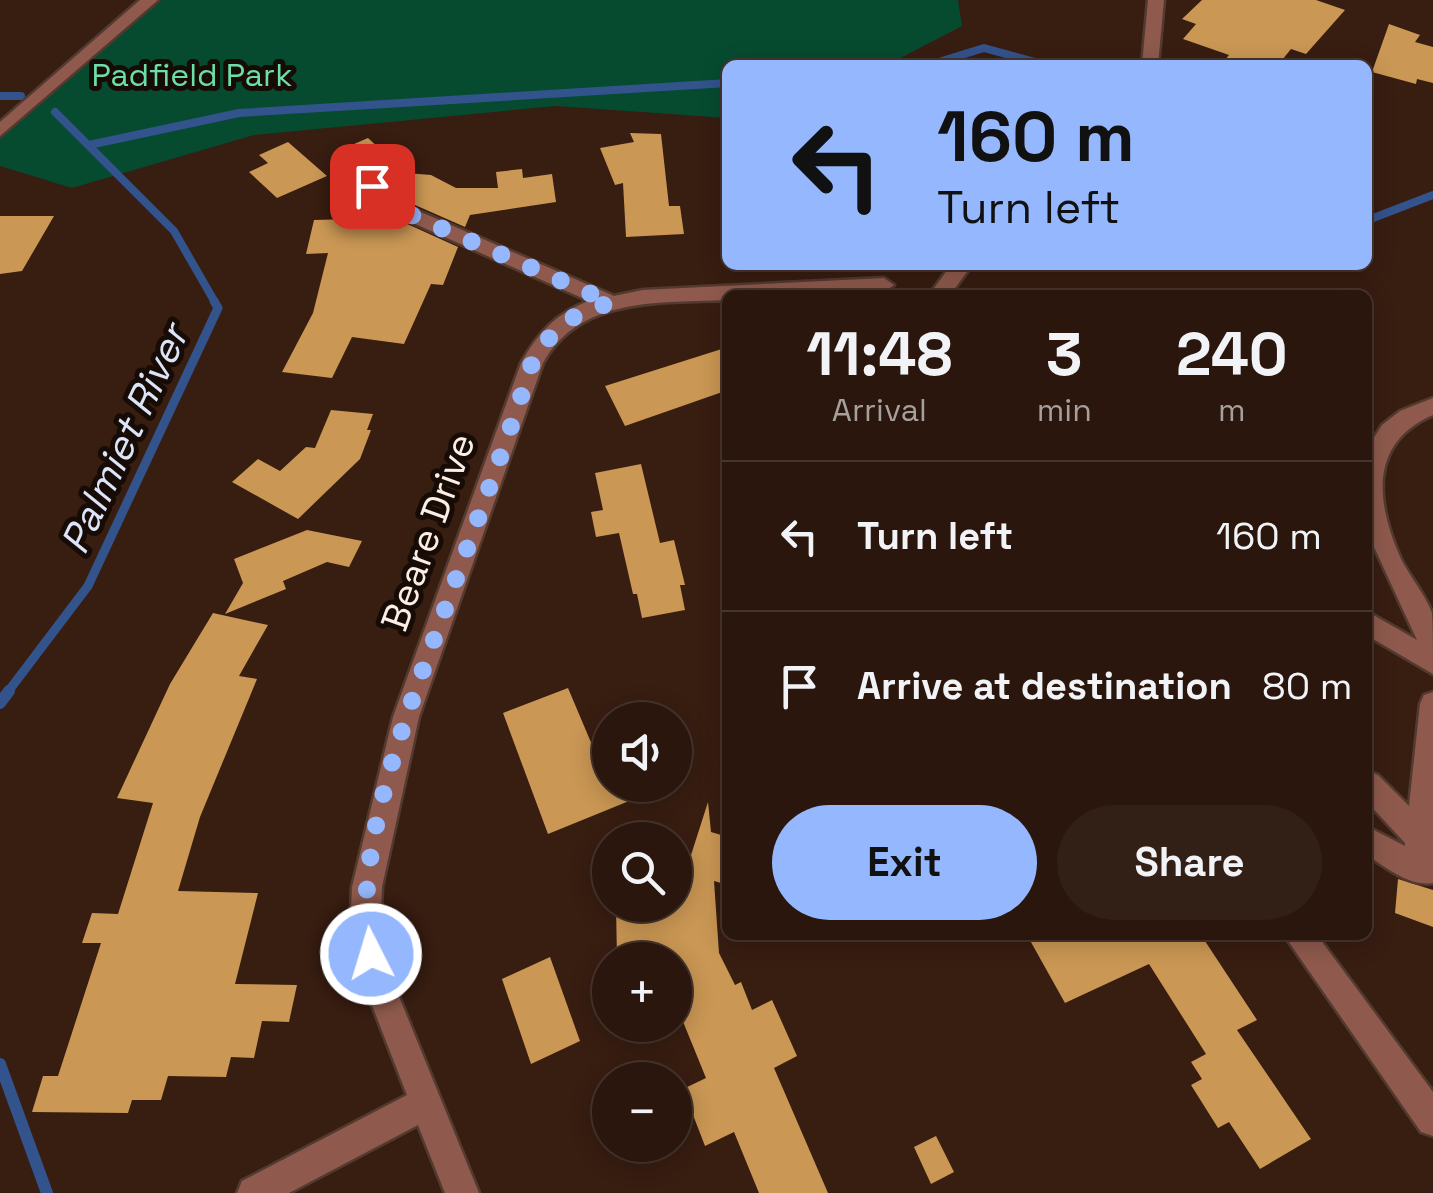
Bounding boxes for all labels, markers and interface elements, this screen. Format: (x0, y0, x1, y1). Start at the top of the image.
park label: Padfield Park (92, 55, 292, 95)
text: 160 m (937, 92, 1135, 181)
icon: left (772, 100, 902, 230)
pin (330, 144, 415, 229)
icon: arrive (345, 159, 400, 214)
text: Turn left (937, 179, 1120, 236)
water label: Palmiet River (49, 313, 201, 562)
text: 11:48 (806, 316, 953, 393)
text: 3 (1046, 316, 1083, 393)
text: 240 (1176, 316, 1288, 393)
text: Arrival (832, 390, 927, 430)
text: min (1037, 390, 1092, 430)
text: m (1218, 390, 1246, 430)
street label: Beare Drive (370, 427, 486, 637)
icon: left (772, 509, 827, 564)
text: Turn left (857, 512, 1013, 560)
text: 160 m (1216, 512, 1322, 560)
icon: arrive (772, 659, 827, 714)
text: Arrive at destination (857, 662, 1232, 710)
text: 80 m (1262, 662, 1352, 710)
map controls (592, 702, 692, 1162)
button: sound (592, 702, 692, 802)
button: Exit (772, 805, 1037, 920)
button: Share (1057, 805, 1322, 920)
button: search (592, 822, 692, 922)
position arrow (319, 902, 423, 1006)
button: + (592, 942, 692, 1042)
button: − (592, 1062, 692, 1162)

